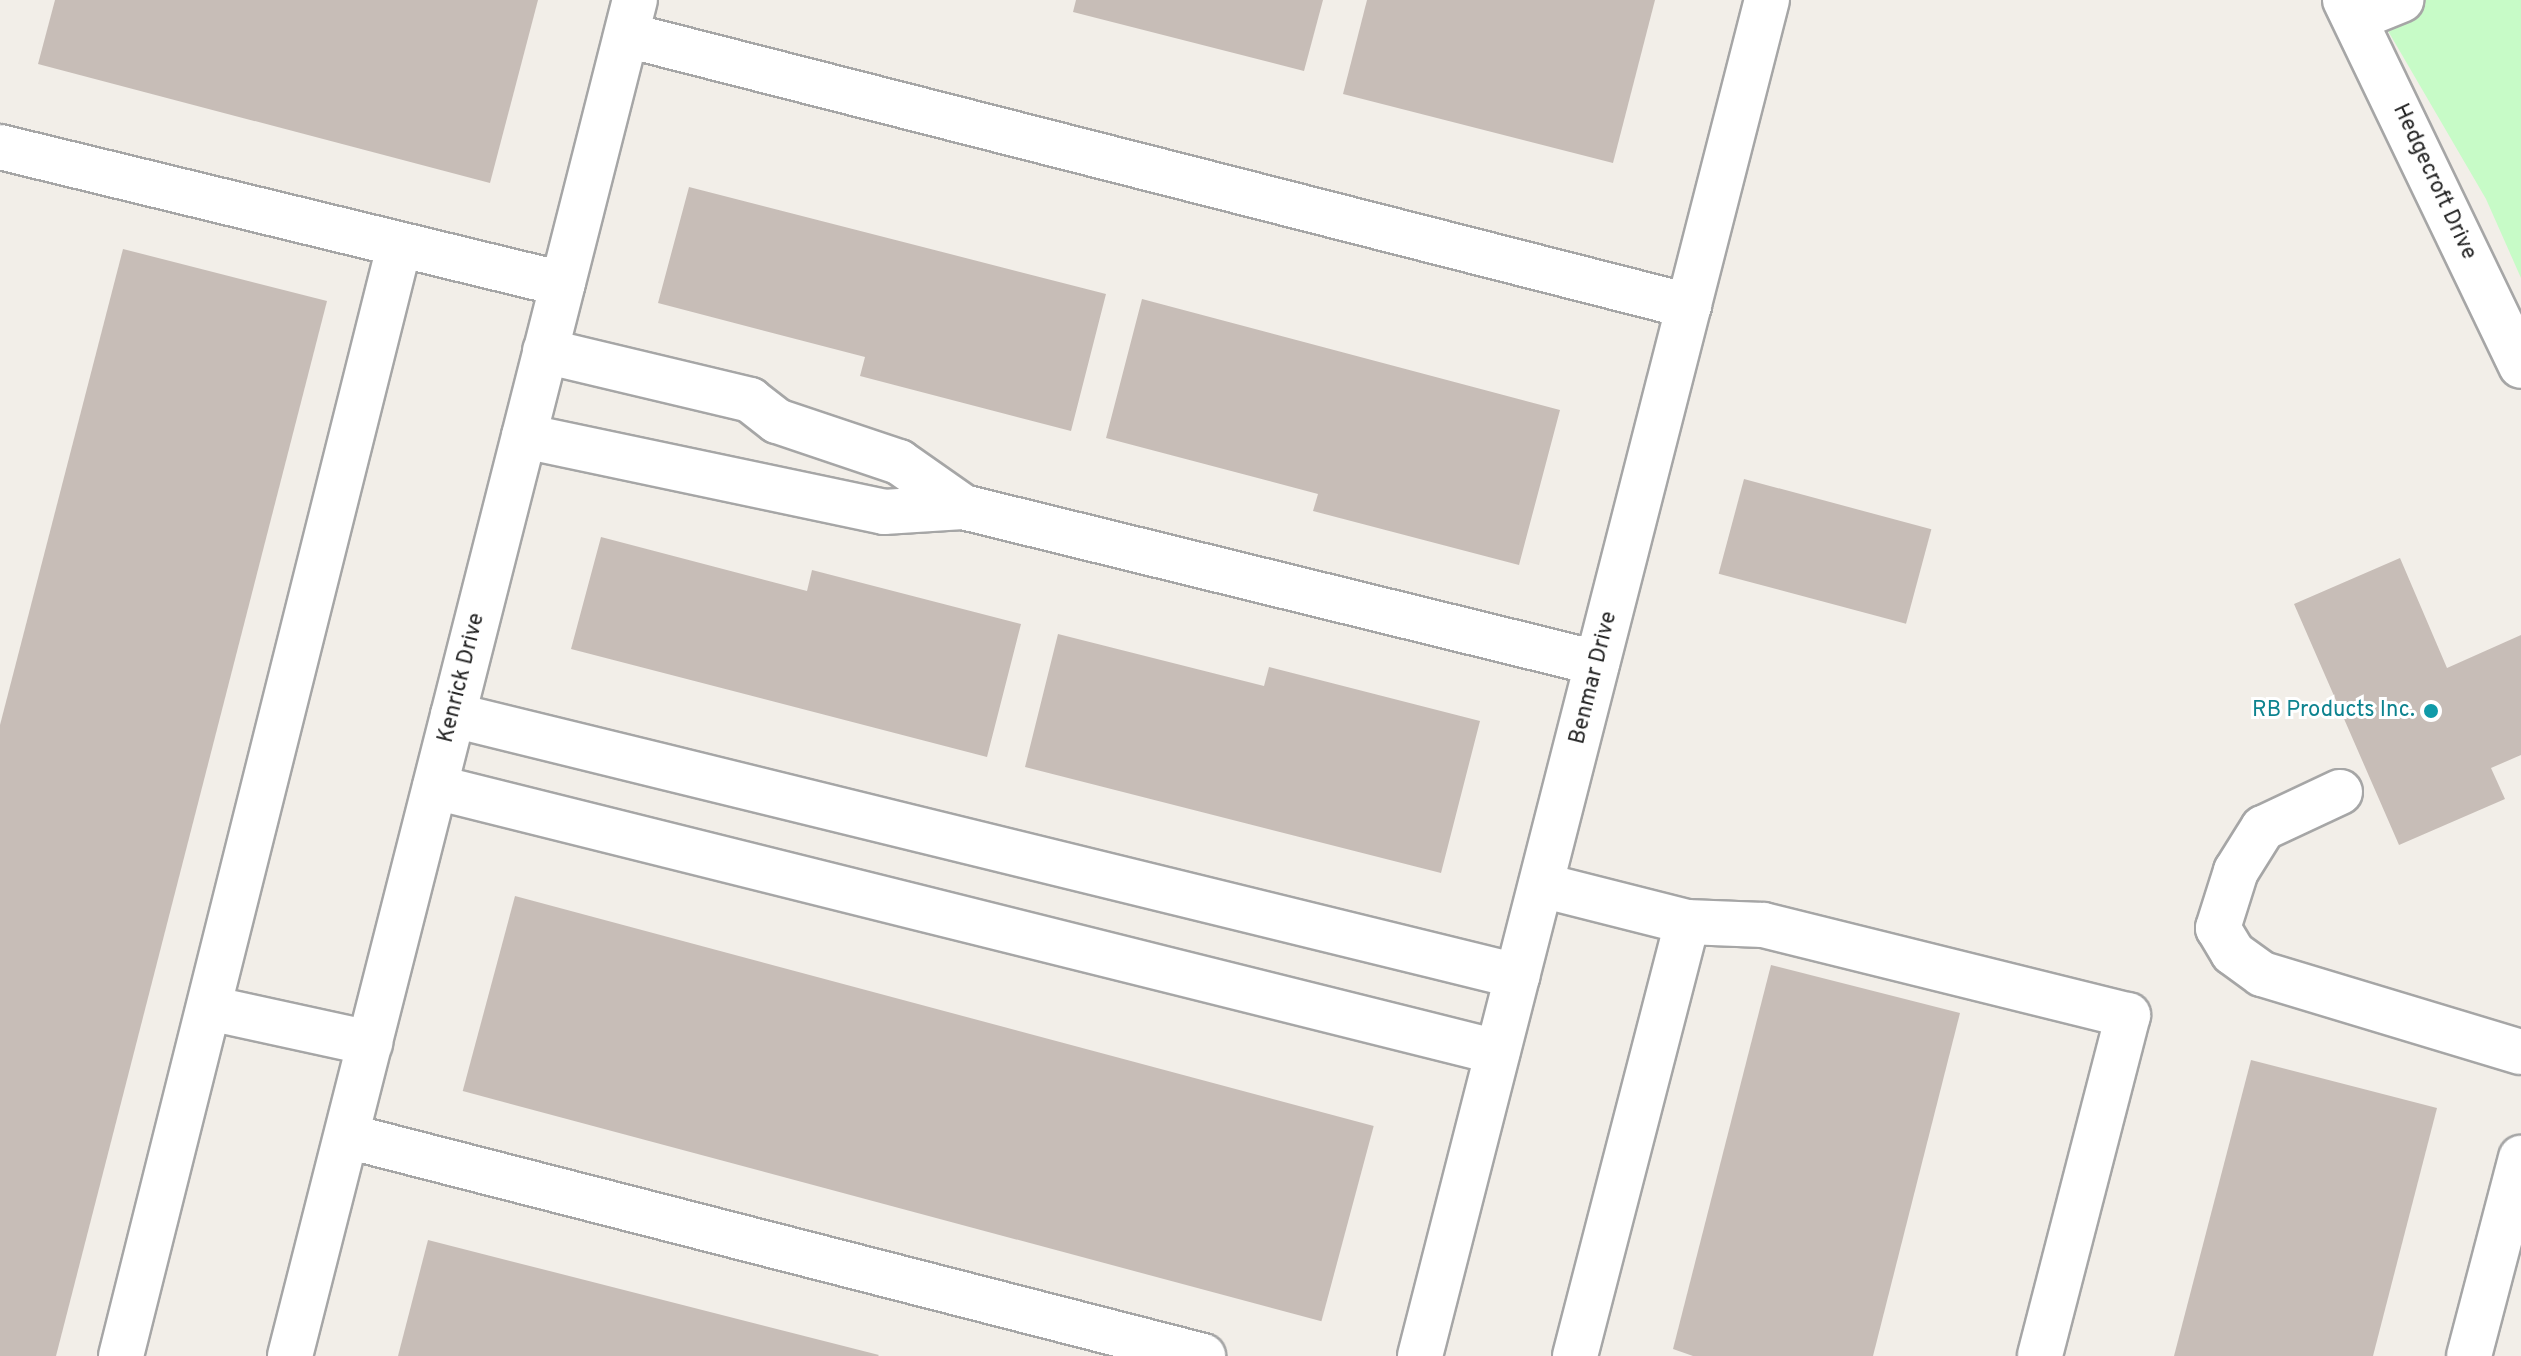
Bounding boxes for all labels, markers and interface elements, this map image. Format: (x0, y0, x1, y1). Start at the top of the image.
street label: Hedgecroft Drive (2386, 100, 2482, 264)
street label: Benmar Drive (1565, 609, 1623, 747)
street label: Kenrick Drive (433, 610, 491, 746)
place label: RB Products Inc. (2252, 698, 2415, 724)
marker: RB Products Inc. (2422, 702, 2440, 720)

